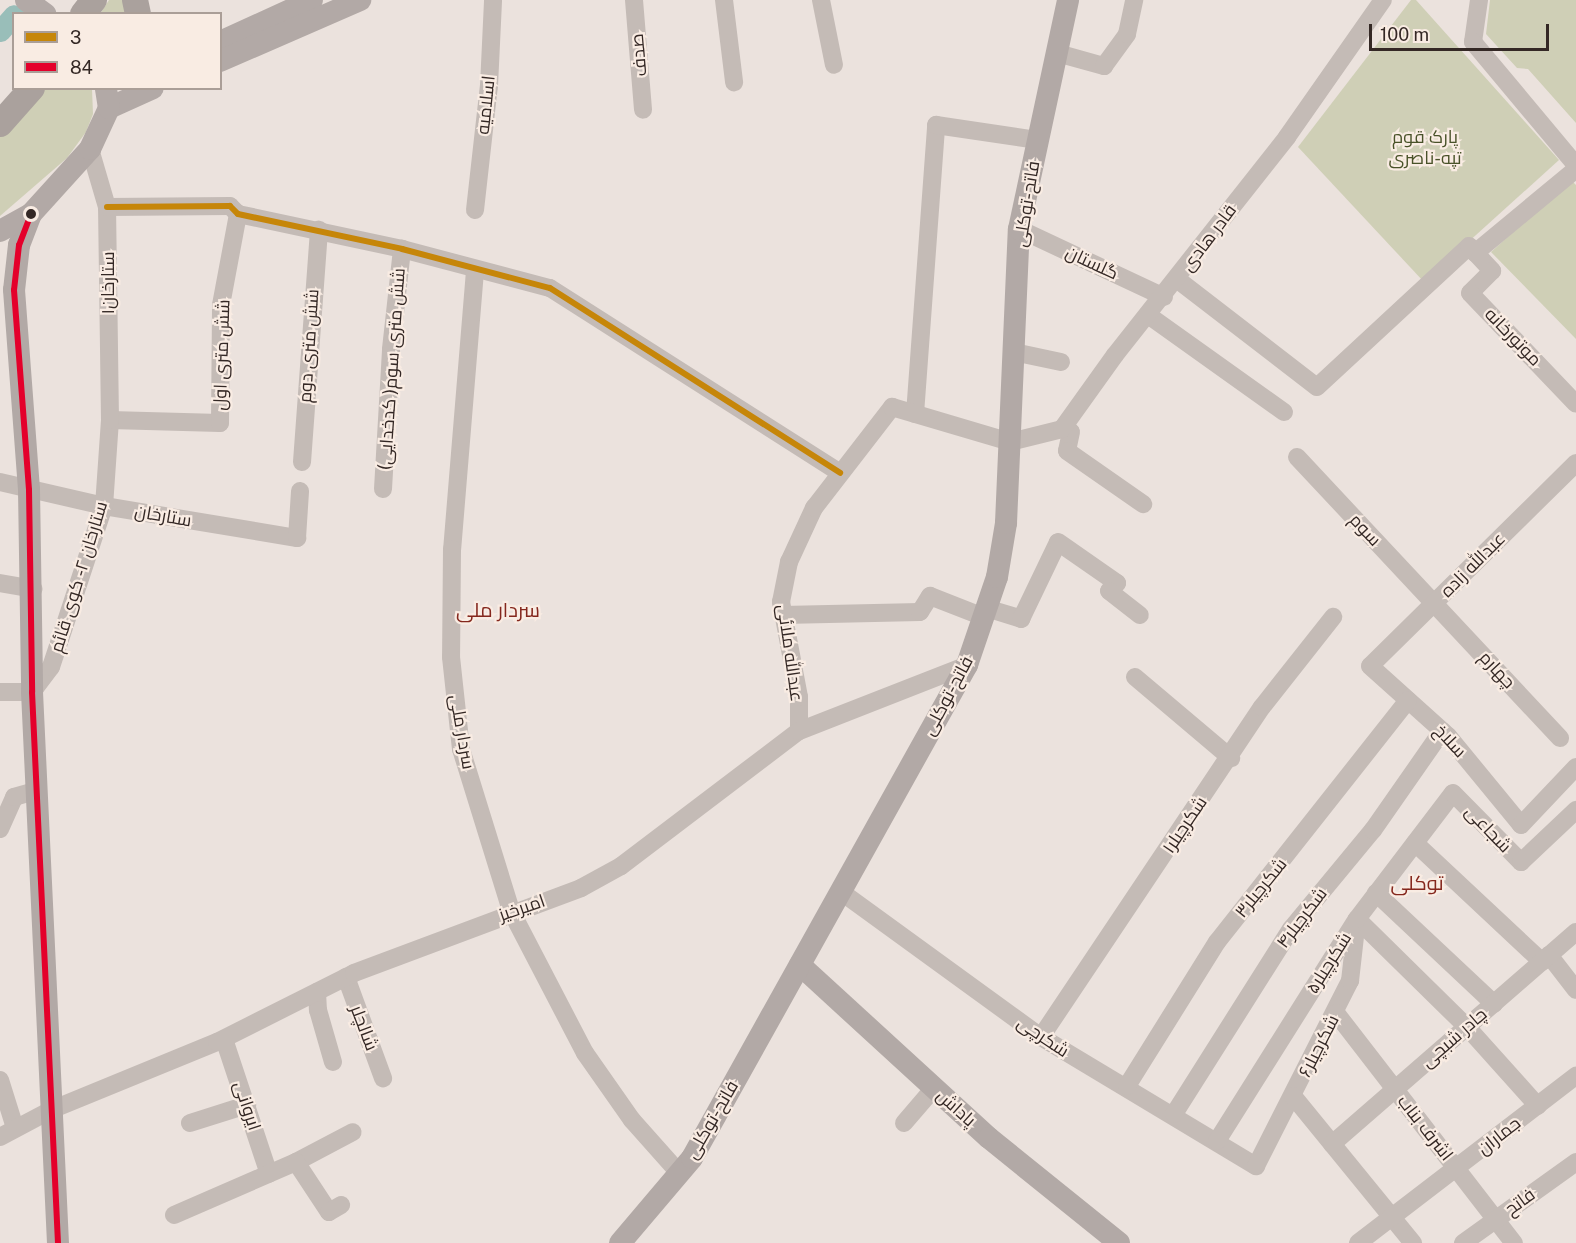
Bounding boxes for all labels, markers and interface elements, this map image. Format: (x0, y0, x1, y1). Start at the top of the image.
legend (12, 12, 222, 90)
scale bar (1372, 12, 1552, 50)
text: 100 m (1380, 24, 1429, 45)
text: 3 (70, 27, 81, 48)
street label: صدف (626, 33, 652, 77)
text: 84 (70, 57, 93, 78)
street label: اسلامیه (472, 75, 500, 135)
park label: پارک قوم تپه-ناصری (1388, 127, 1462, 170)
street label: فاتح-توکلی (1010, 159, 1044, 249)
street label: قادر هادی (1177, 200, 1241, 276)
unlabelled marker (25, 208, 37, 220)
street label: گلستان (1062, 241, 1122, 285)
street label: ستارخان۱ (97, 251, 119, 315)
street label: (کدخدایی )شش متری سوم (374, 267, 410, 471)
street label: شش متری دوم (294, 288, 324, 404)
street label: شش متری اول (209, 299, 235, 411)
street label: موتورخانه (1480, 303, 1546, 371)
street label: ستارخان ۲ - کوی قائم (45, 496, 113, 658)
street label: ستارخان (133, 500, 193, 532)
street label: سوم (1345, 509, 1385, 551)
street label: عبدالله زاده (1436, 528, 1510, 602)
district label: سردار ملی (456, 598, 540, 622)
street label: عبدالله ملائی (772, 603, 808, 703)
street label: چهارم (1474, 647, 1520, 693)
street label: فاتح-توکلی (918, 653, 978, 739)
street label: سردار ملی (445, 693, 479, 771)
street label: سلاخ (1429, 720, 1471, 762)
street label: شکرچیلر۱ (1158, 792, 1212, 858)
street label: شجاعی (1460, 801, 1516, 857)
street label: شکرچیلر۳ (1230, 854, 1292, 922)
district label: توکلی (1390, 871, 1444, 895)
street label: شکرچیلر۴ (1272, 883, 1332, 953)
street label: امیرخیز (496, 890, 548, 926)
street label: شکرچیلر۵ (1302, 928, 1356, 998)
street label: شالچلر (346, 1002, 382, 1054)
street label: چادر شبچی (1417, 1004, 1491, 1072)
street label: شکرچیلر۶ (1294, 1011, 1344, 1081)
street label: شکرچی (1013, 1012, 1073, 1062)
street label: فاتح-توکلی (681, 1077, 743, 1163)
street label: ایروانی (229, 1079, 265, 1133)
street label: پاداش (932, 1085, 980, 1131)
street label: اشرف بناب (1393, 1091, 1457, 1165)
street label: جماران (1473, 1112, 1525, 1160)
street label: فاتح (1501, 1184, 1539, 1220)

